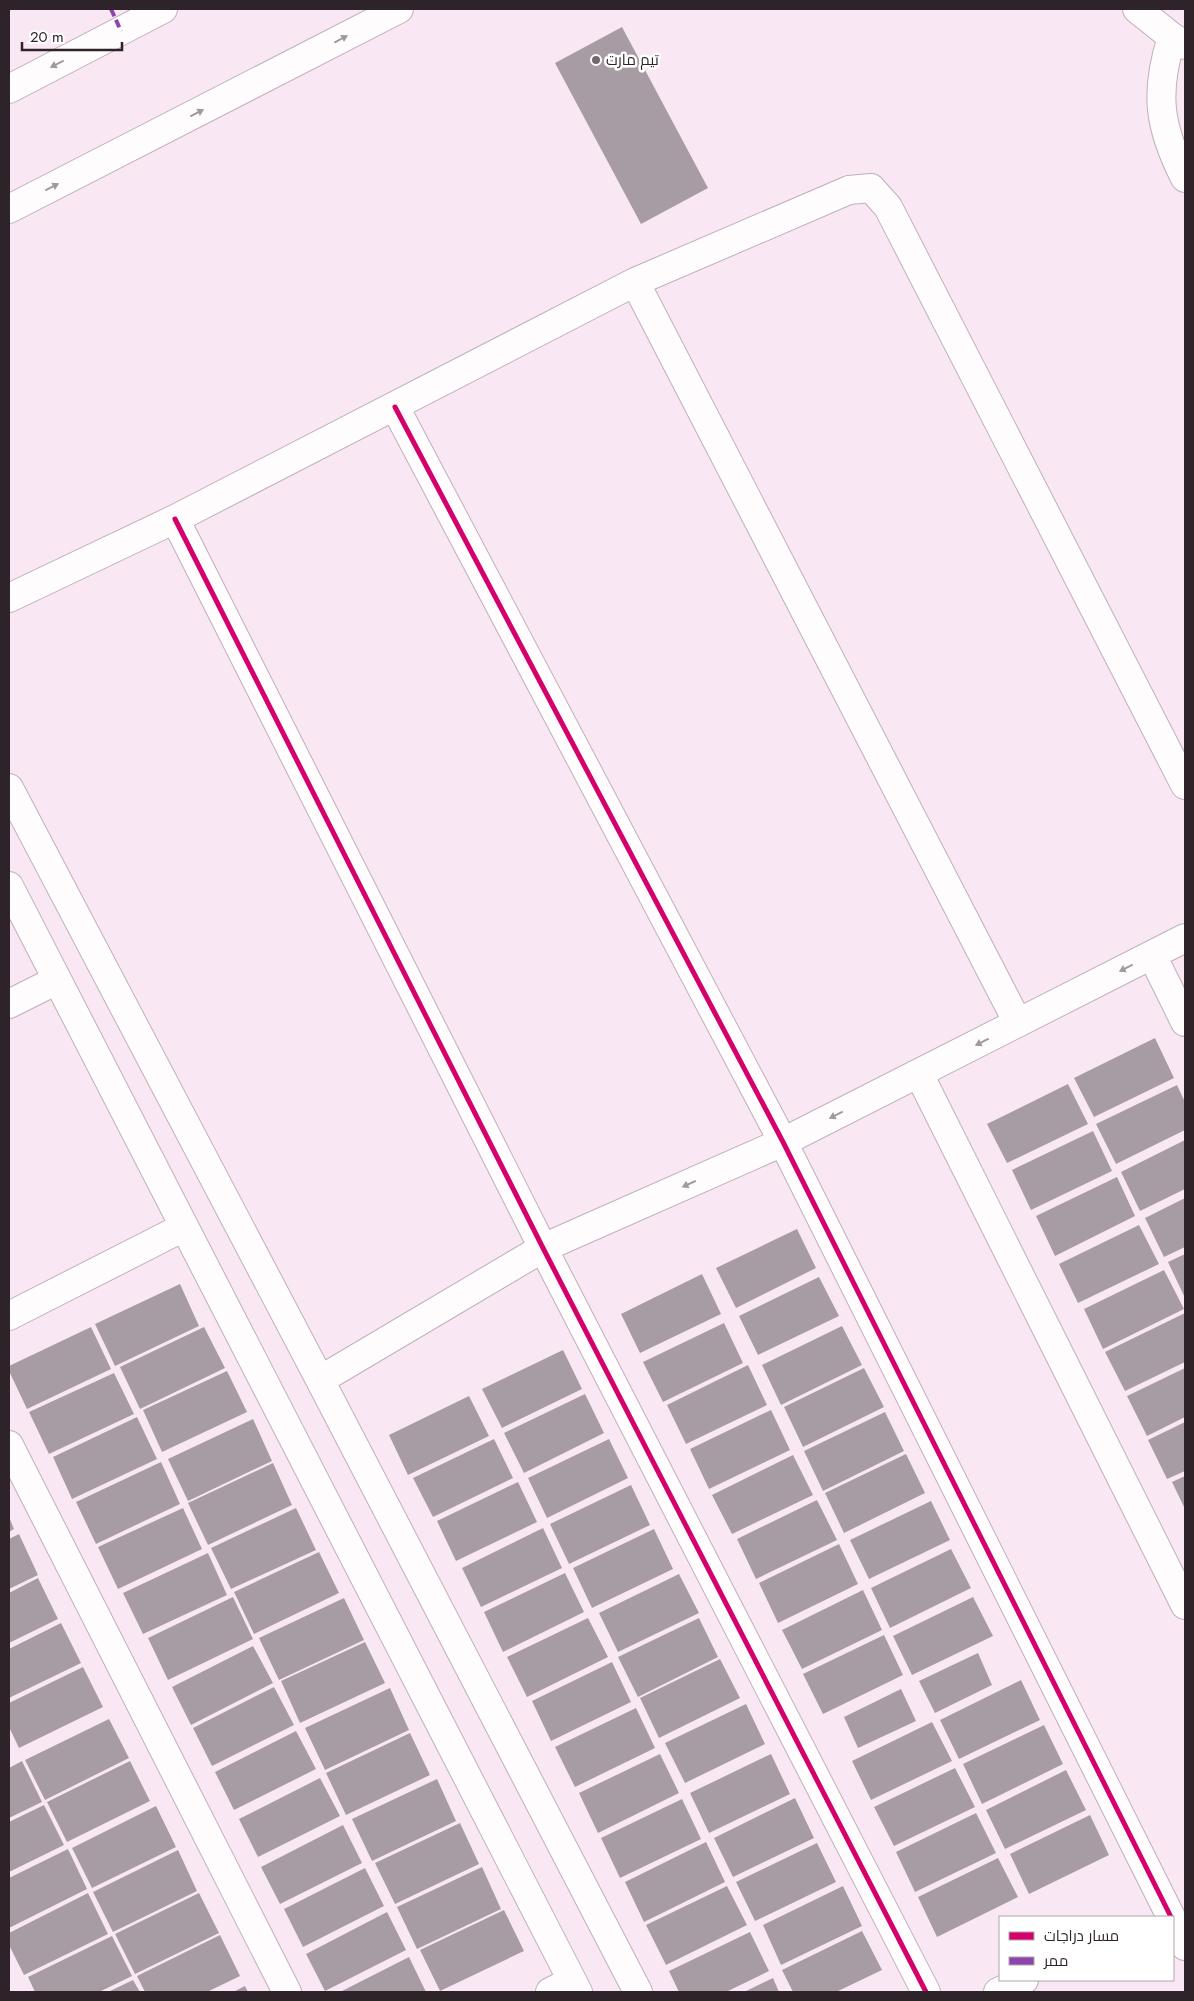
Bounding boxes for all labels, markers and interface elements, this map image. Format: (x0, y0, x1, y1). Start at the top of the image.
scale bar (22, 20, 122, 52)
text: 20 m (30, 26, 64, 48)
one-way arrow (334, 35, 349, 43)
place label: تيم مارت (606, 49, 659, 71)
marker: تيم مارت (590, 54, 602, 66)
one-way arrow (50, 60, 65, 68)
one-way arrow (190, 109, 204, 117)
one-way arrow (45, 183, 59, 191)
one-way arrow (1119, 964, 1133, 972)
one-way arrow (974, 1038, 989, 1046)
one-way arrow (829, 1111, 844, 1119)
one-way arrow (682, 1180, 696, 1188)
legend (999, 1916, 1174, 1981)
text: مسار دراجات (1044, 1925, 1119, 1947)
text: ممر (1043, 1950, 1068, 1972)

